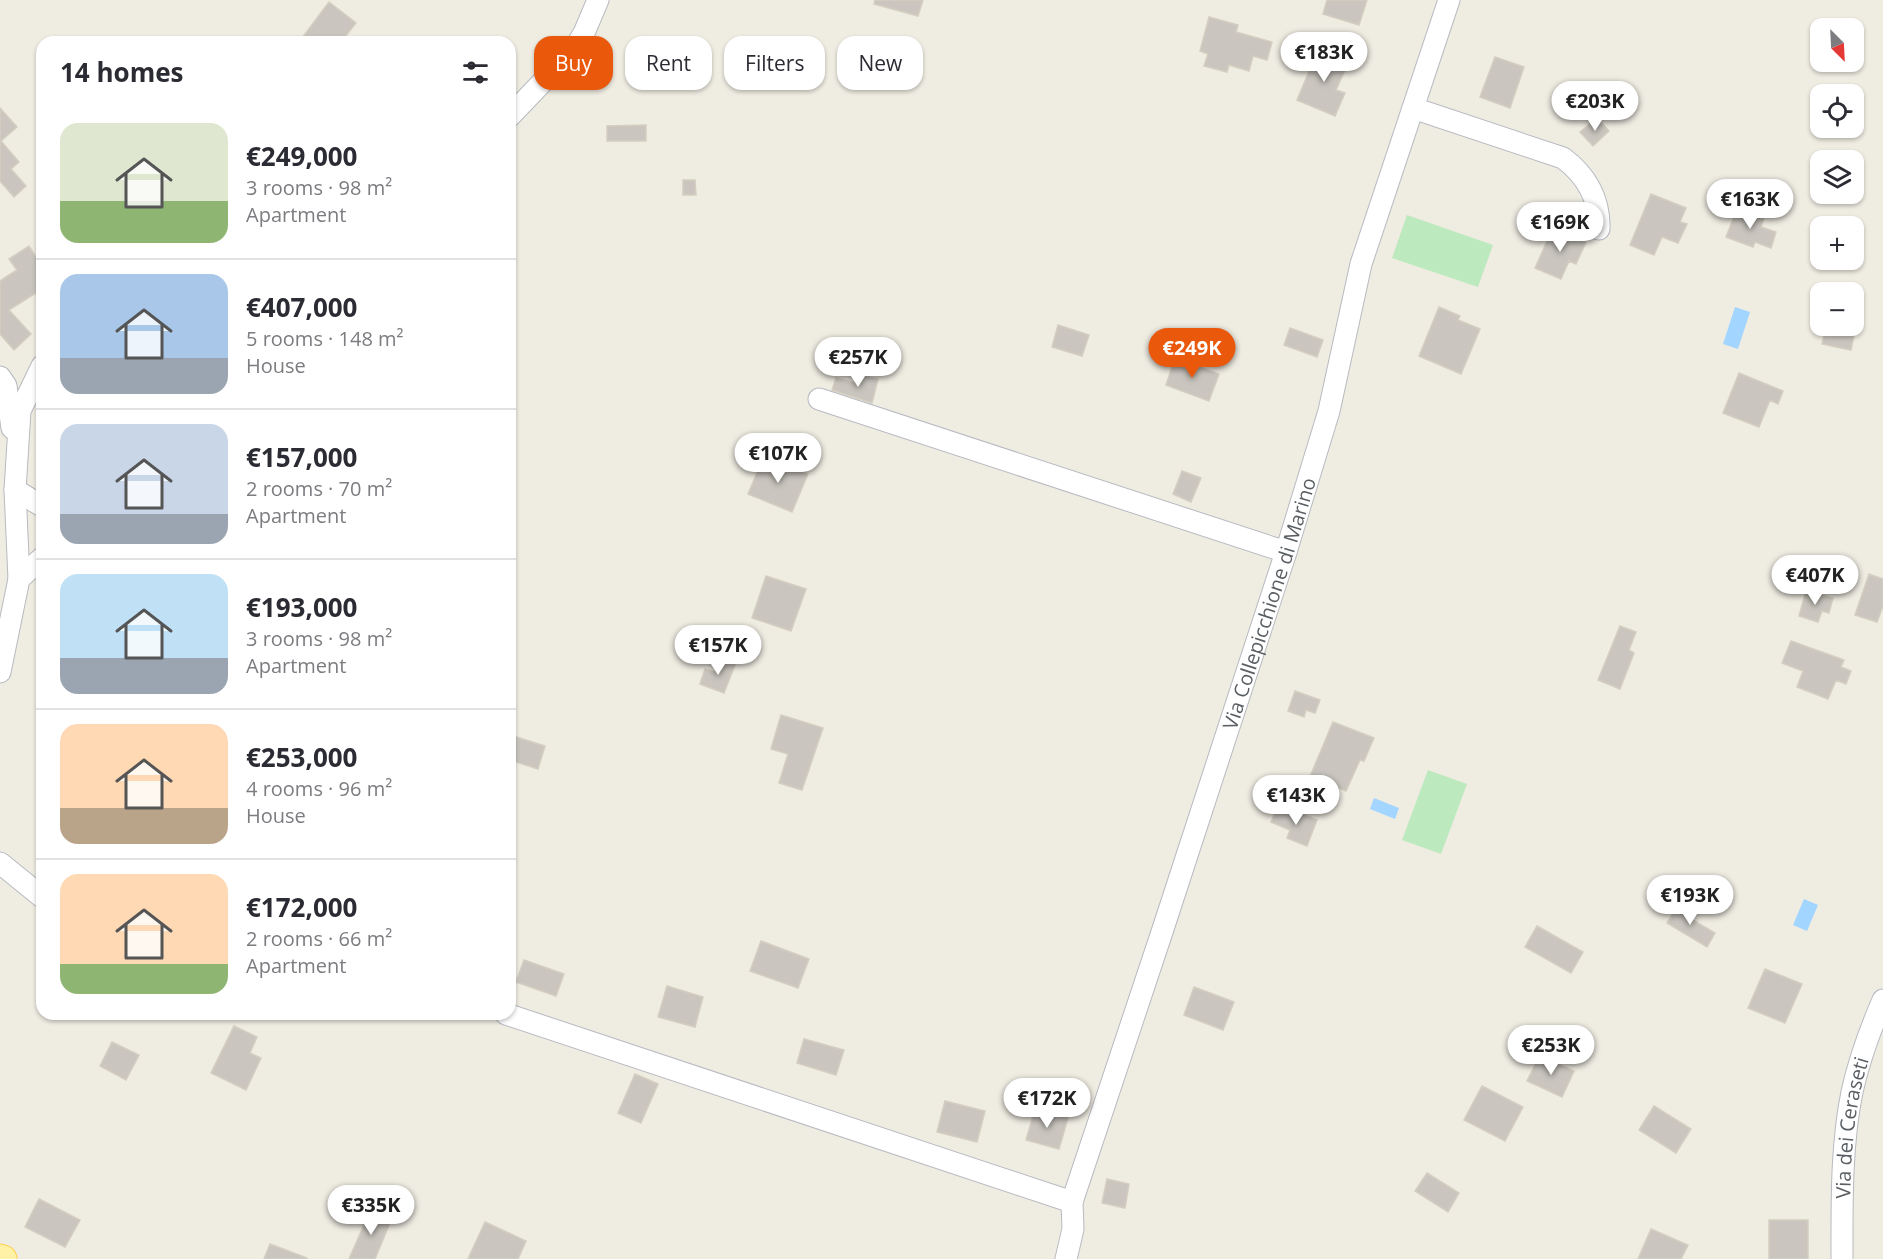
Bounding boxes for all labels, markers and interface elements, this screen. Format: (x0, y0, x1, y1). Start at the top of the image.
north arrow (1810, 18, 1864, 72)
map controls (1810, 18, 1864, 336)
pin: €183K (1282, 32, 1366, 83)
chip: Buy (534, 36, 613, 90)
chip: Rent (625, 36, 712, 90)
chip: Filters (724, 36, 825, 90)
chip: New (837, 36, 923, 90)
text: €183K (1294, 38, 1354, 65)
text: 14 homes (60, 54, 184, 90)
icon: filters (459, 56, 492, 89)
pin: €203K (1553, 81, 1637, 132)
button: locate (1810, 84, 1864, 138)
text: €203K (1565, 87, 1625, 114)
text: €249,000 (246, 138, 357, 174)
icon: home (108, 147, 180, 219)
button: layers (1810, 150, 1864, 204)
text: 3 rooms · 98 m² (246, 174, 392, 201)
pin: €163K (1708, 179, 1792, 230)
text: €163K (1720, 185, 1780, 212)
text: Apartment (246, 201, 346, 228)
pin: €169K (1518, 202, 1602, 253)
text: €169K (1530, 208, 1590, 235)
button: + (1810, 216, 1864, 270)
button: − (1810, 282, 1864, 336)
text: €407,000 (246, 289, 357, 325)
icon: home (108, 298, 180, 370)
text: 5 rooms · 148 m² (246, 325, 404, 352)
pin: €249K (1150, 328, 1234, 379)
text: €249K (1162, 334, 1222, 361)
pin: €257K (816, 337, 900, 388)
text: €257K (828, 343, 888, 370)
text: House (246, 352, 306, 379)
pin: €107K (736, 433, 820, 484)
text: €157,000 (246, 439, 357, 475)
text: €107K (748, 439, 808, 466)
icon: home (108, 448, 180, 520)
street label: Via Collepicchione di Marino (1216, 474, 1321, 733)
text: 2 rooms · 70 m² (246, 475, 392, 502)
text: Apartment (246, 502, 346, 529)
pin: €407K (1773, 555, 1857, 606)
text: €407K (1785, 561, 1845, 588)
text: €193,000 (246, 589, 357, 625)
icon: home (108, 598, 180, 670)
text: 3 rooms · 98 m² (246, 625, 392, 652)
pin: €157K (676, 625, 760, 676)
text: €157K (688, 631, 748, 658)
text: Apartment (246, 652, 346, 679)
text: €253,000 (246, 739, 357, 775)
icon: home (108, 748, 180, 820)
text: 4 rooms · 96 m² (246, 775, 392, 802)
pin: €143K (1254, 775, 1338, 826)
text: €143K (1266, 781, 1326, 808)
text: House (246, 802, 306, 829)
pin: €193K (1648, 875, 1732, 926)
text: €193K (1660, 881, 1720, 908)
text: €172,000 (246, 889, 357, 925)
icon: home (108, 898, 180, 970)
text: 2 rooms · 66 m² (246, 925, 392, 952)
text: Apartment (246, 952, 346, 979)
pin: €253K (1509, 1025, 1593, 1076)
text: €253K (1521, 1031, 1581, 1058)
street label: Via dei Ceraseti (1829, 1053, 1874, 1199)
pin: €172K (1005, 1078, 1089, 1129)
text: €172K (1017, 1084, 1077, 1111)
pin: €335K (329, 1185, 413, 1236)
text: €335K (341, 1191, 401, 1218)

